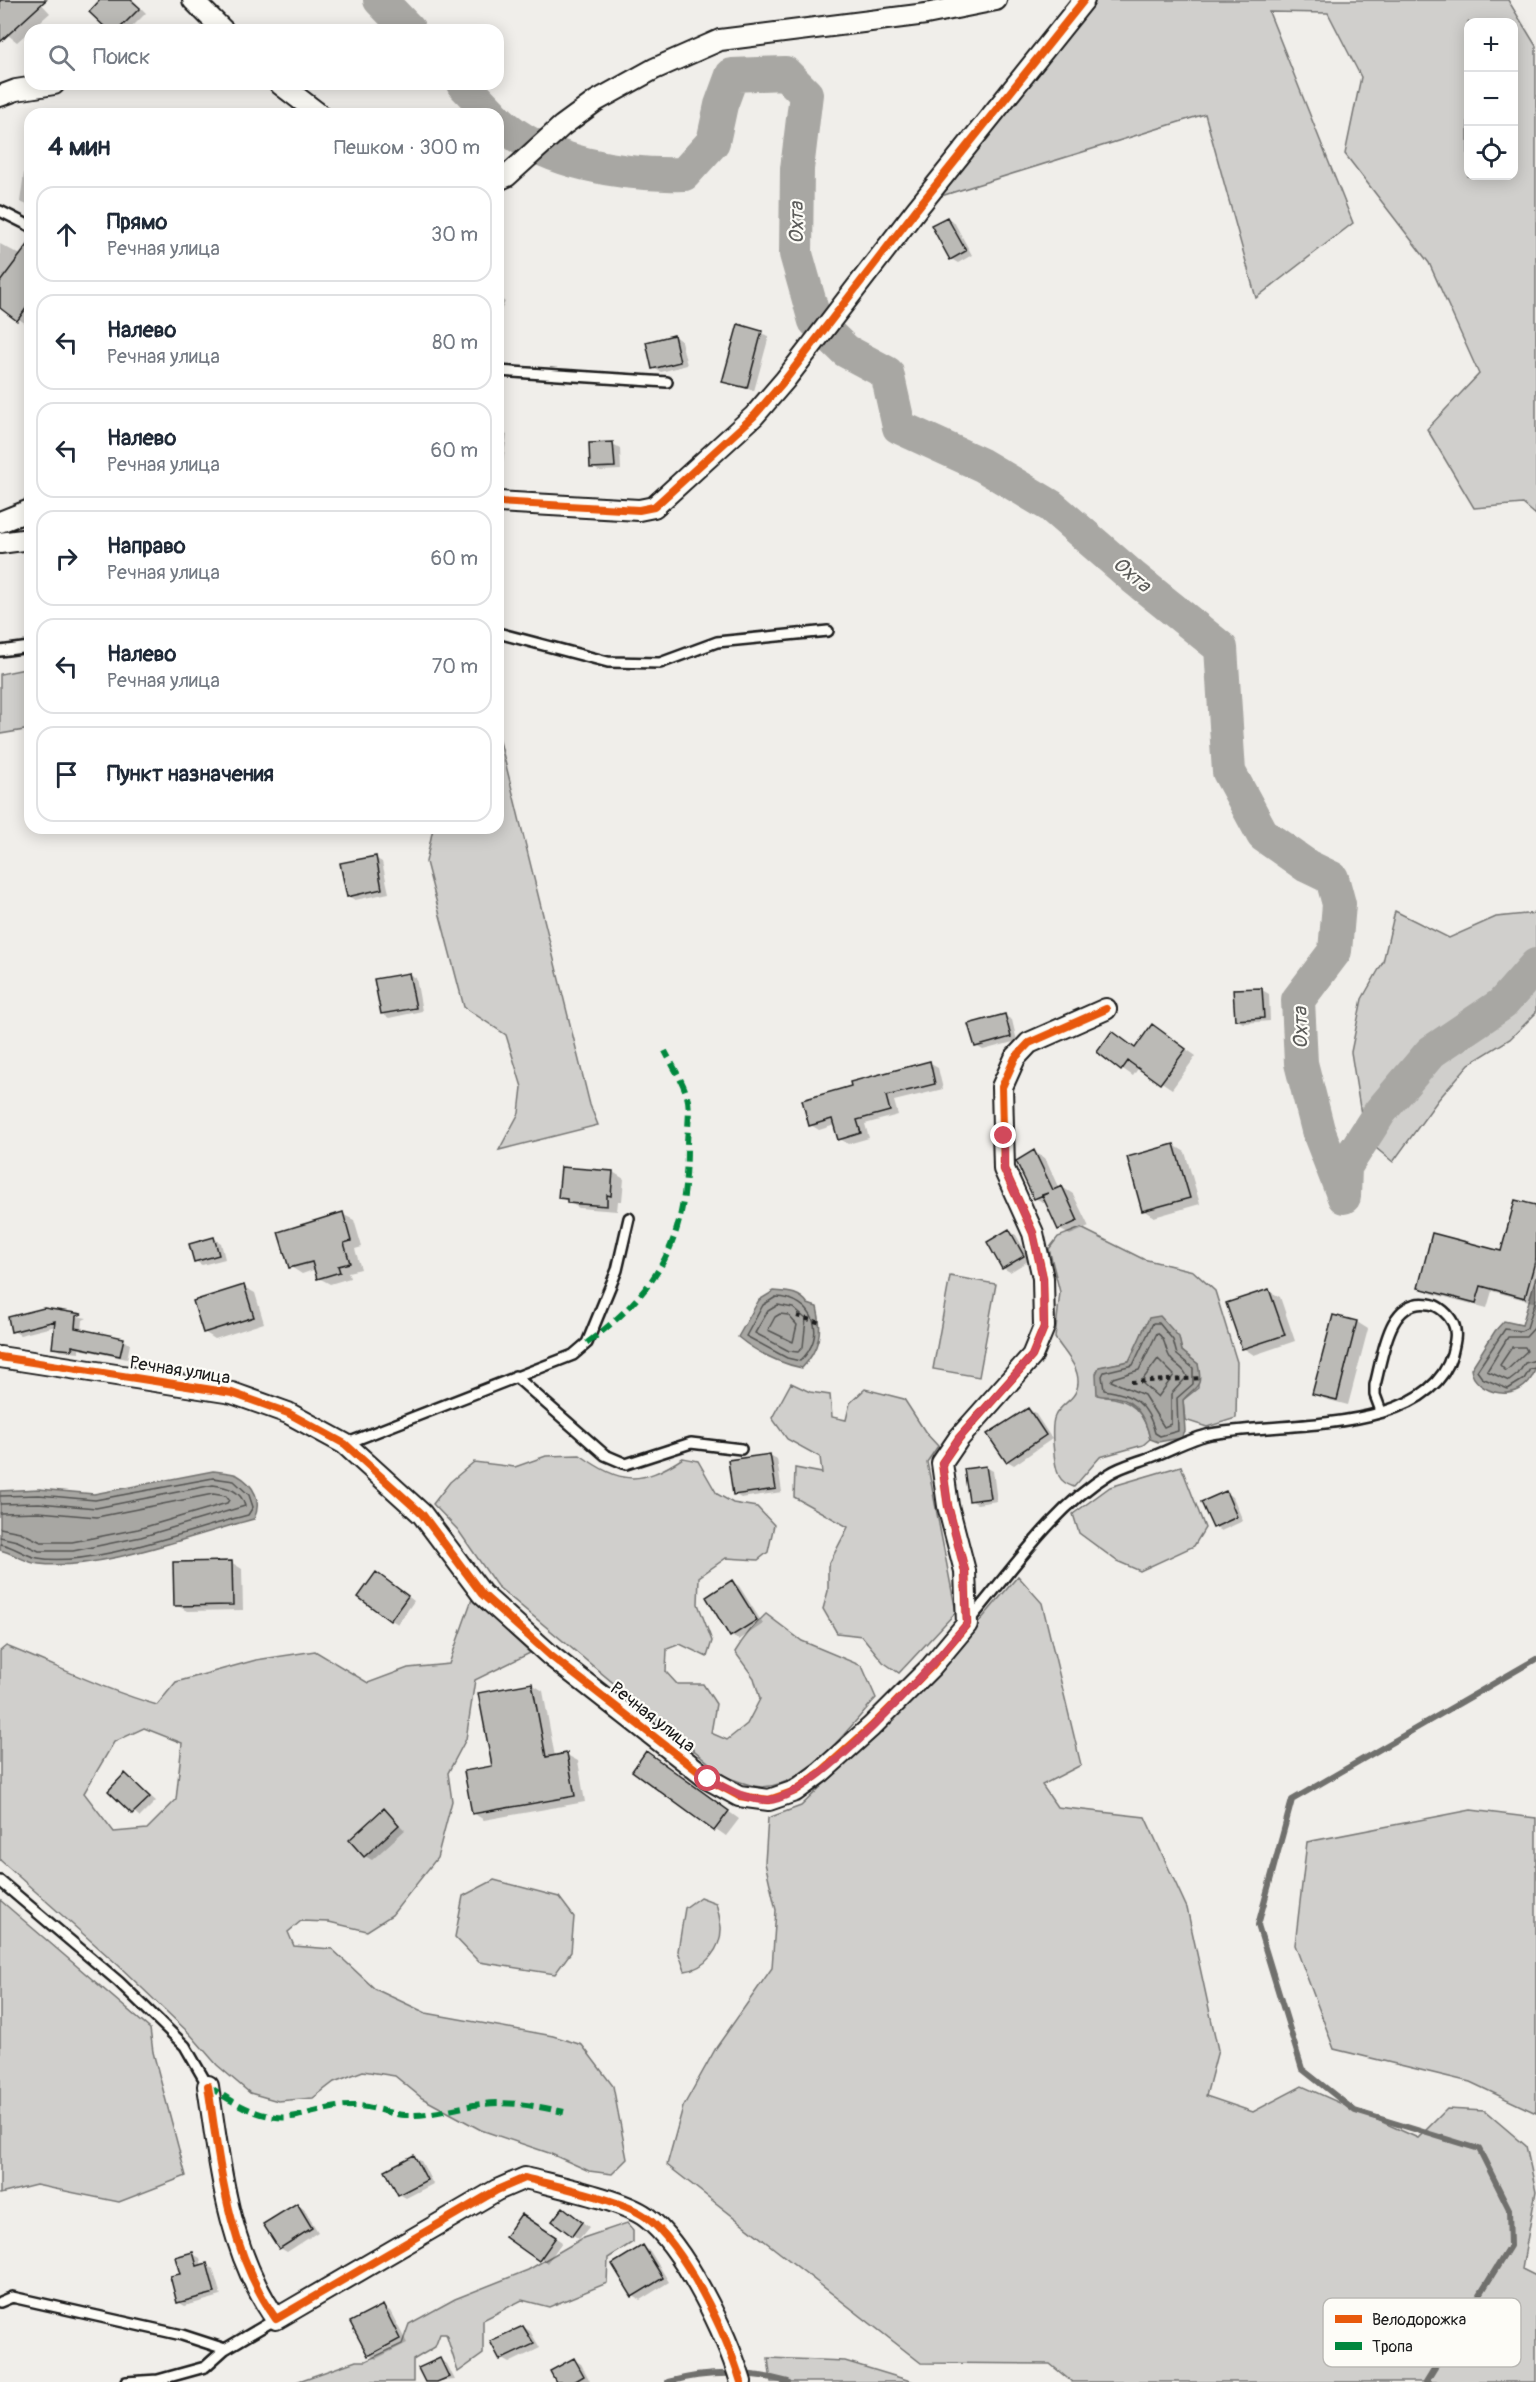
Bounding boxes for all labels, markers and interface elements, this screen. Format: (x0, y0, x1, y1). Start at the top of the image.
map controls (1464, 18, 1518, 180)
button: + (1464, 18, 1518, 72)
search box (24, 24, 504, 90)
icon: search (45, 41, 78, 74)
text: Поиск (93, 43, 150, 71)
button: − (1464, 72, 1518, 126)
button: locate (1464, 126, 1518, 180)
text: 4 мин (48, 131, 110, 163)
text: Пешком · 300 m (334, 135, 480, 160)
water label: Охта (784, 200, 809, 244)
text: Прямо (107, 208, 167, 236)
icon: ahead (50, 218, 83, 251)
text: 30 m (431, 222, 478, 247)
text: Речная улица (107, 236, 220, 261)
text: Налево (107, 316, 176, 344)
icon: left (50, 326, 83, 359)
text: 80 m (432, 330, 478, 355)
text: Речная улица (107, 344, 220, 369)
text: Налево (107, 424, 176, 452)
icon: left (50, 434, 83, 467)
text: 60 m (431, 438, 478, 463)
text: Речная улица (107, 452, 220, 477)
text: Направо (107, 532, 186, 560)
icon: right (50, 542, 83, 575)
text: 60 m (431, 546, 478, 571)
water label: Охта (1108, 551, 1157, 599)
text: Речная улица (107, 560, 220, 585)
text: Налево (107, 640, 176, 668)
icon: left (50, 650, 83, 683)
text: 70 m (432, 654, 478, 679)
text: Речная улица (107, 668, 220, 693)
icon: arrive (50, 758, 83, 791)
text: Пункт назначения (107, 760, 274, 788)
water label: Охта (1288, 1005, 1313, 1049)
route end (990, 1122, 1016, 1148)
street label: Речная улица (128, 1351, 232, 1390)
street label: Речная улица (606, 1677, 700, 1758)
route start (694, 1765, 720, 1791)
legend (1323, 2298, 1521, 2367)
text: Велодорожка (1372, 2310, 1466, 2330)
text: Тропа (1372, 2337, 1413, 2357)

